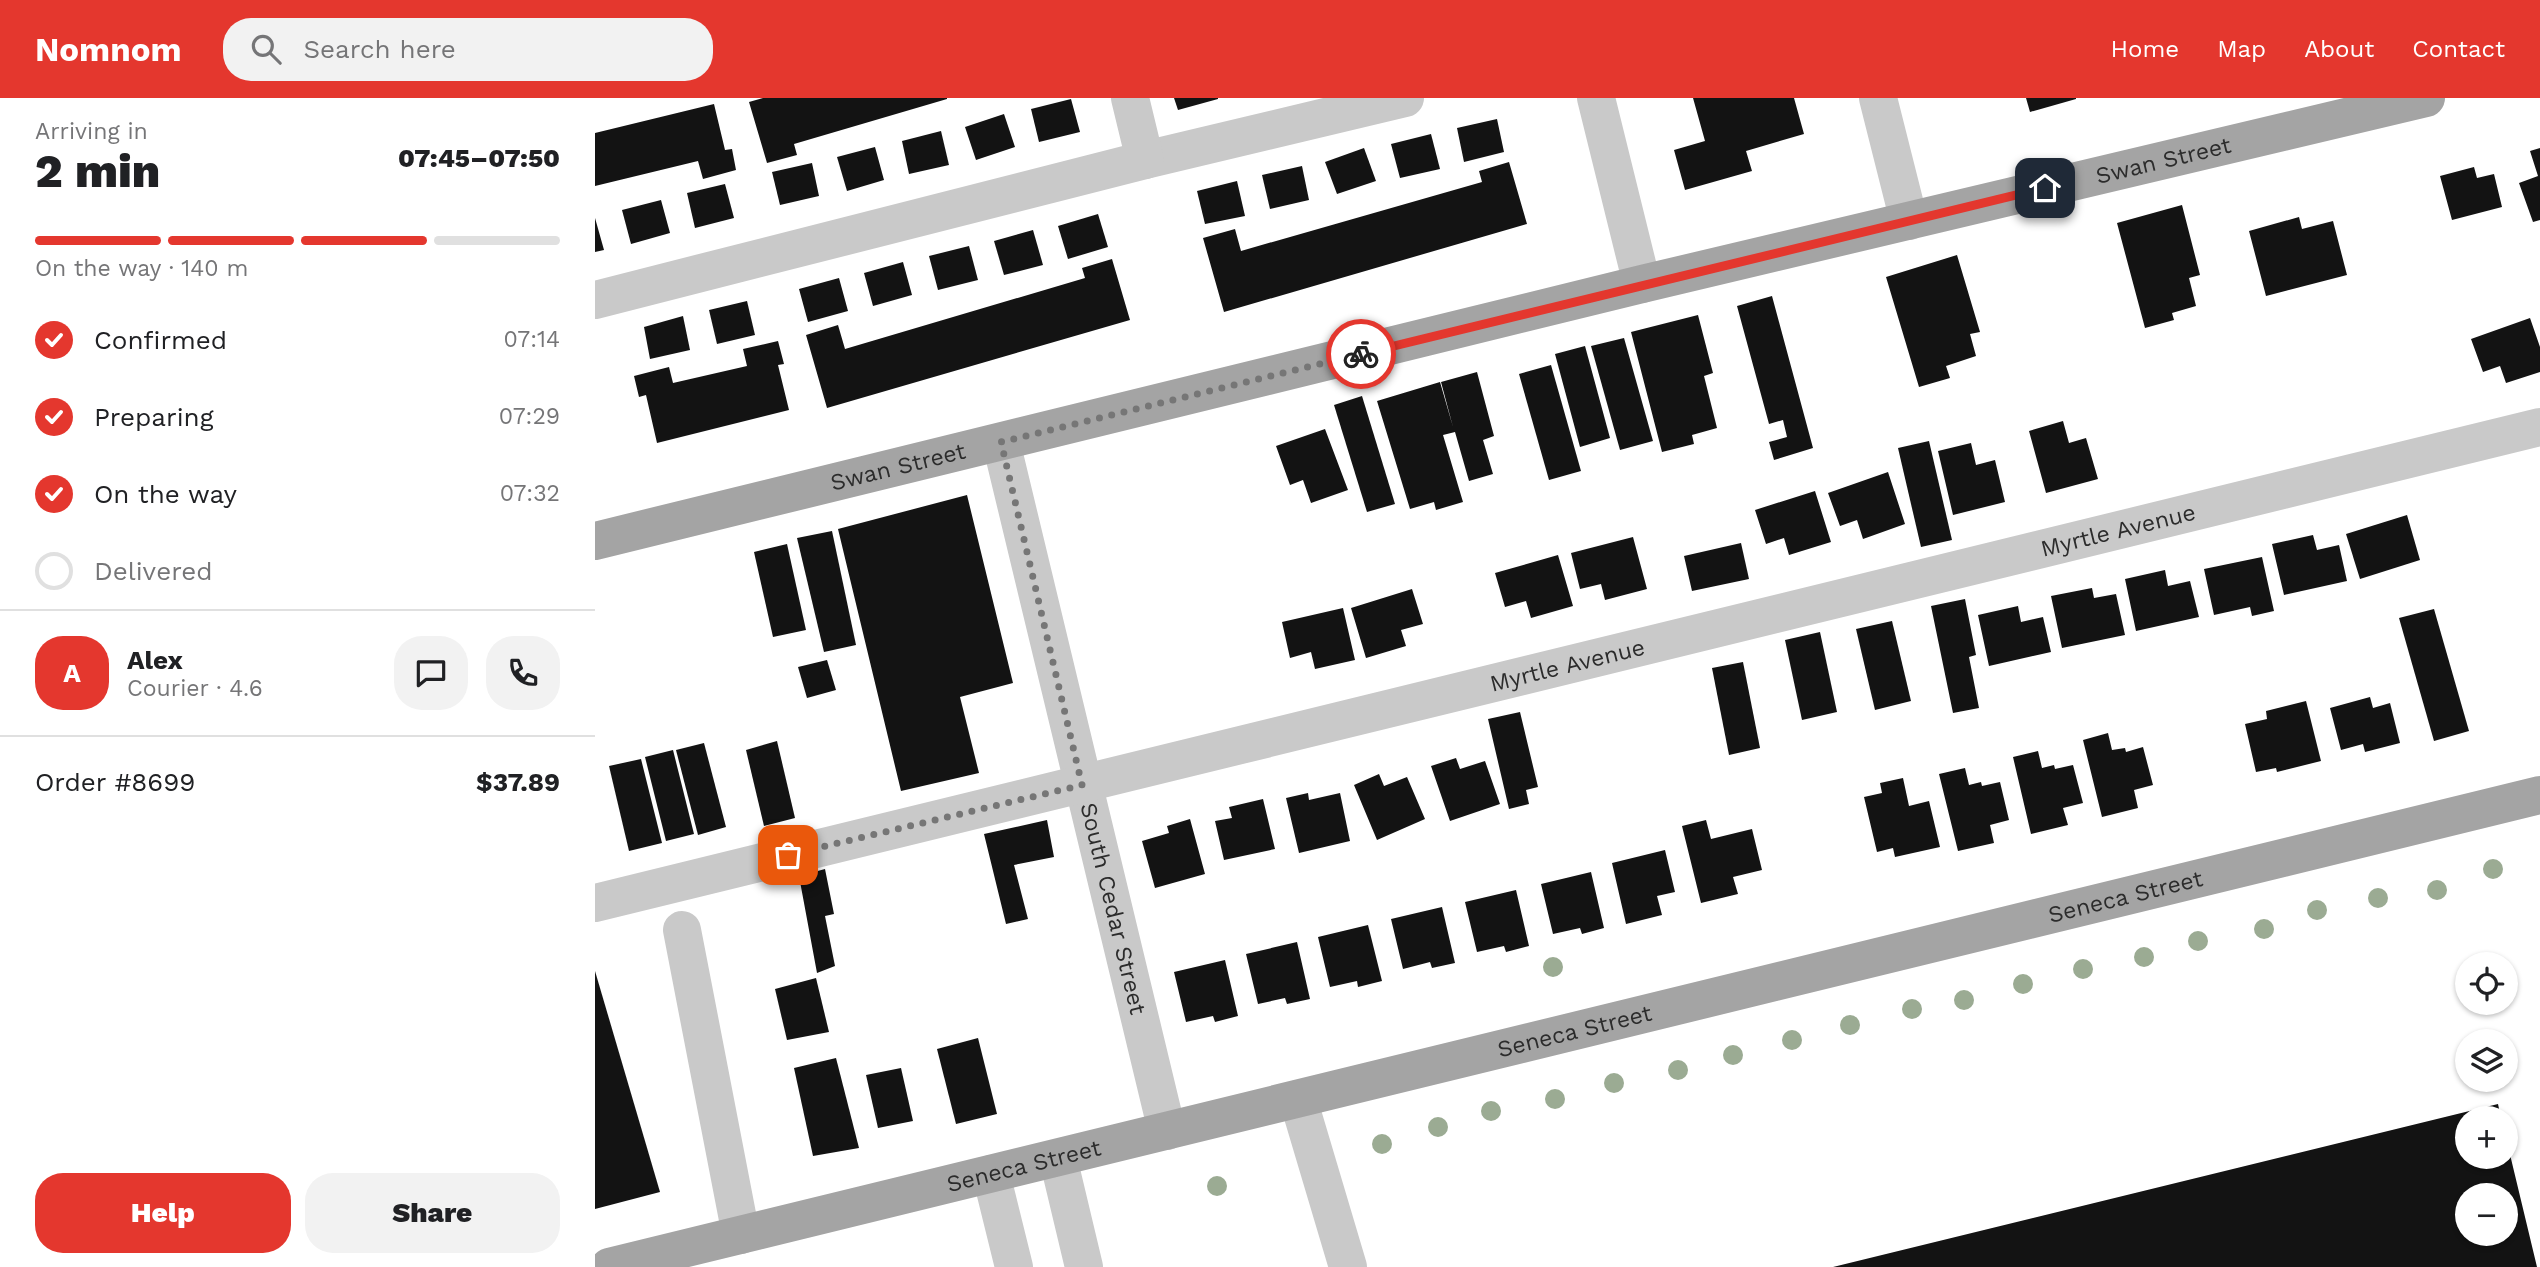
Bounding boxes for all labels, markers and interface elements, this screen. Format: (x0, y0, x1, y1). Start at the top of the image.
search box (223, 18, 713, 81)
text: Nomnom (35, 30, 181, 69)
icon: search (247, 30, 285, 68)
text: Search here (303, 34, 456, 64)
text: Home (2111, 35, 2179, 63)
text: Map (2217, 35, 2266, 63)
text: About (2304, 35, 2374, 63)
text: Contact (2412, 35, 2505, 63)
text: Arriving in (35, 118, 148, 145)
street label: Swan Street (2093, 132, 2234, 190)
text: 07:45–07:50 (398, 143, 560, 173)
text: 2 min (35, 144, 160, 198)
pin (2015, 158, 2075, 218)
icon: home (2026, 169, 2064, 207)
text: On the way · 140 m (35, 255, 248, 282)
courier (1326, 319, 1396, 389)
icon: check (35, 321, 73, 359)
text: Confirmed (94, 325, 227, 355)
text: 07:14 (503, 326, 560, 353)
icon: bike (1342, 335, 1380, 373)
icon: check (35, 398, 73, 436)
text: Preparing (94, 402, 214, 432)
text: 07:29 (499, 403, 560, 430)
street label: Swan Street (828, 437, 969, 497)
icon: check (35, 475, 73, 513)
text: On the way (94, 479, 237, 509)
text: 07:32 (500, 480, 560, 507)
street label: Myrtle Avenue (2038, 499, 2198, 563)
text: Delivered (94, 556, 213, 586)
street label: Myrtle Avenue (1487, 634, 1648, 697)
button: chat (394, 636, 468, 710)
button: phone (486, 636, 560, 710)
text: Alex (127, 645, 183, 675)
text: A (63, 658, 81, 688)
text: Courier · 4.6 (127, 675, 263, 702)
text: Order #8699 (35, 767, 195, 797)
text: $37.89 (476, 767, 560, 797)
street label: South Cedar Street (1074, 800, 1152, 1018)
pin (758, 825, 818, 885)
icon: bag (769, 836, 807, 874)
street label: Seneca Street (2045, 865, 2206, 929)
map controls (2455, 952, 2518, 1246)
button: locate (2455, 952, 2518, 1015)
street label: Seneca Street (1495, 1000, 1655, 1063)
button: layers (2455, 1029, 2518, 1092)
button: + (2455, 1106, 2518, 1169)
street label: Seneca Street (944, 1134, 1104, 1198)
button: Help (35, 1173, 291, 1253)
button: Share (305, 1173, 560, 1253)
button: − (2455, 1183, 2518, 1246)

